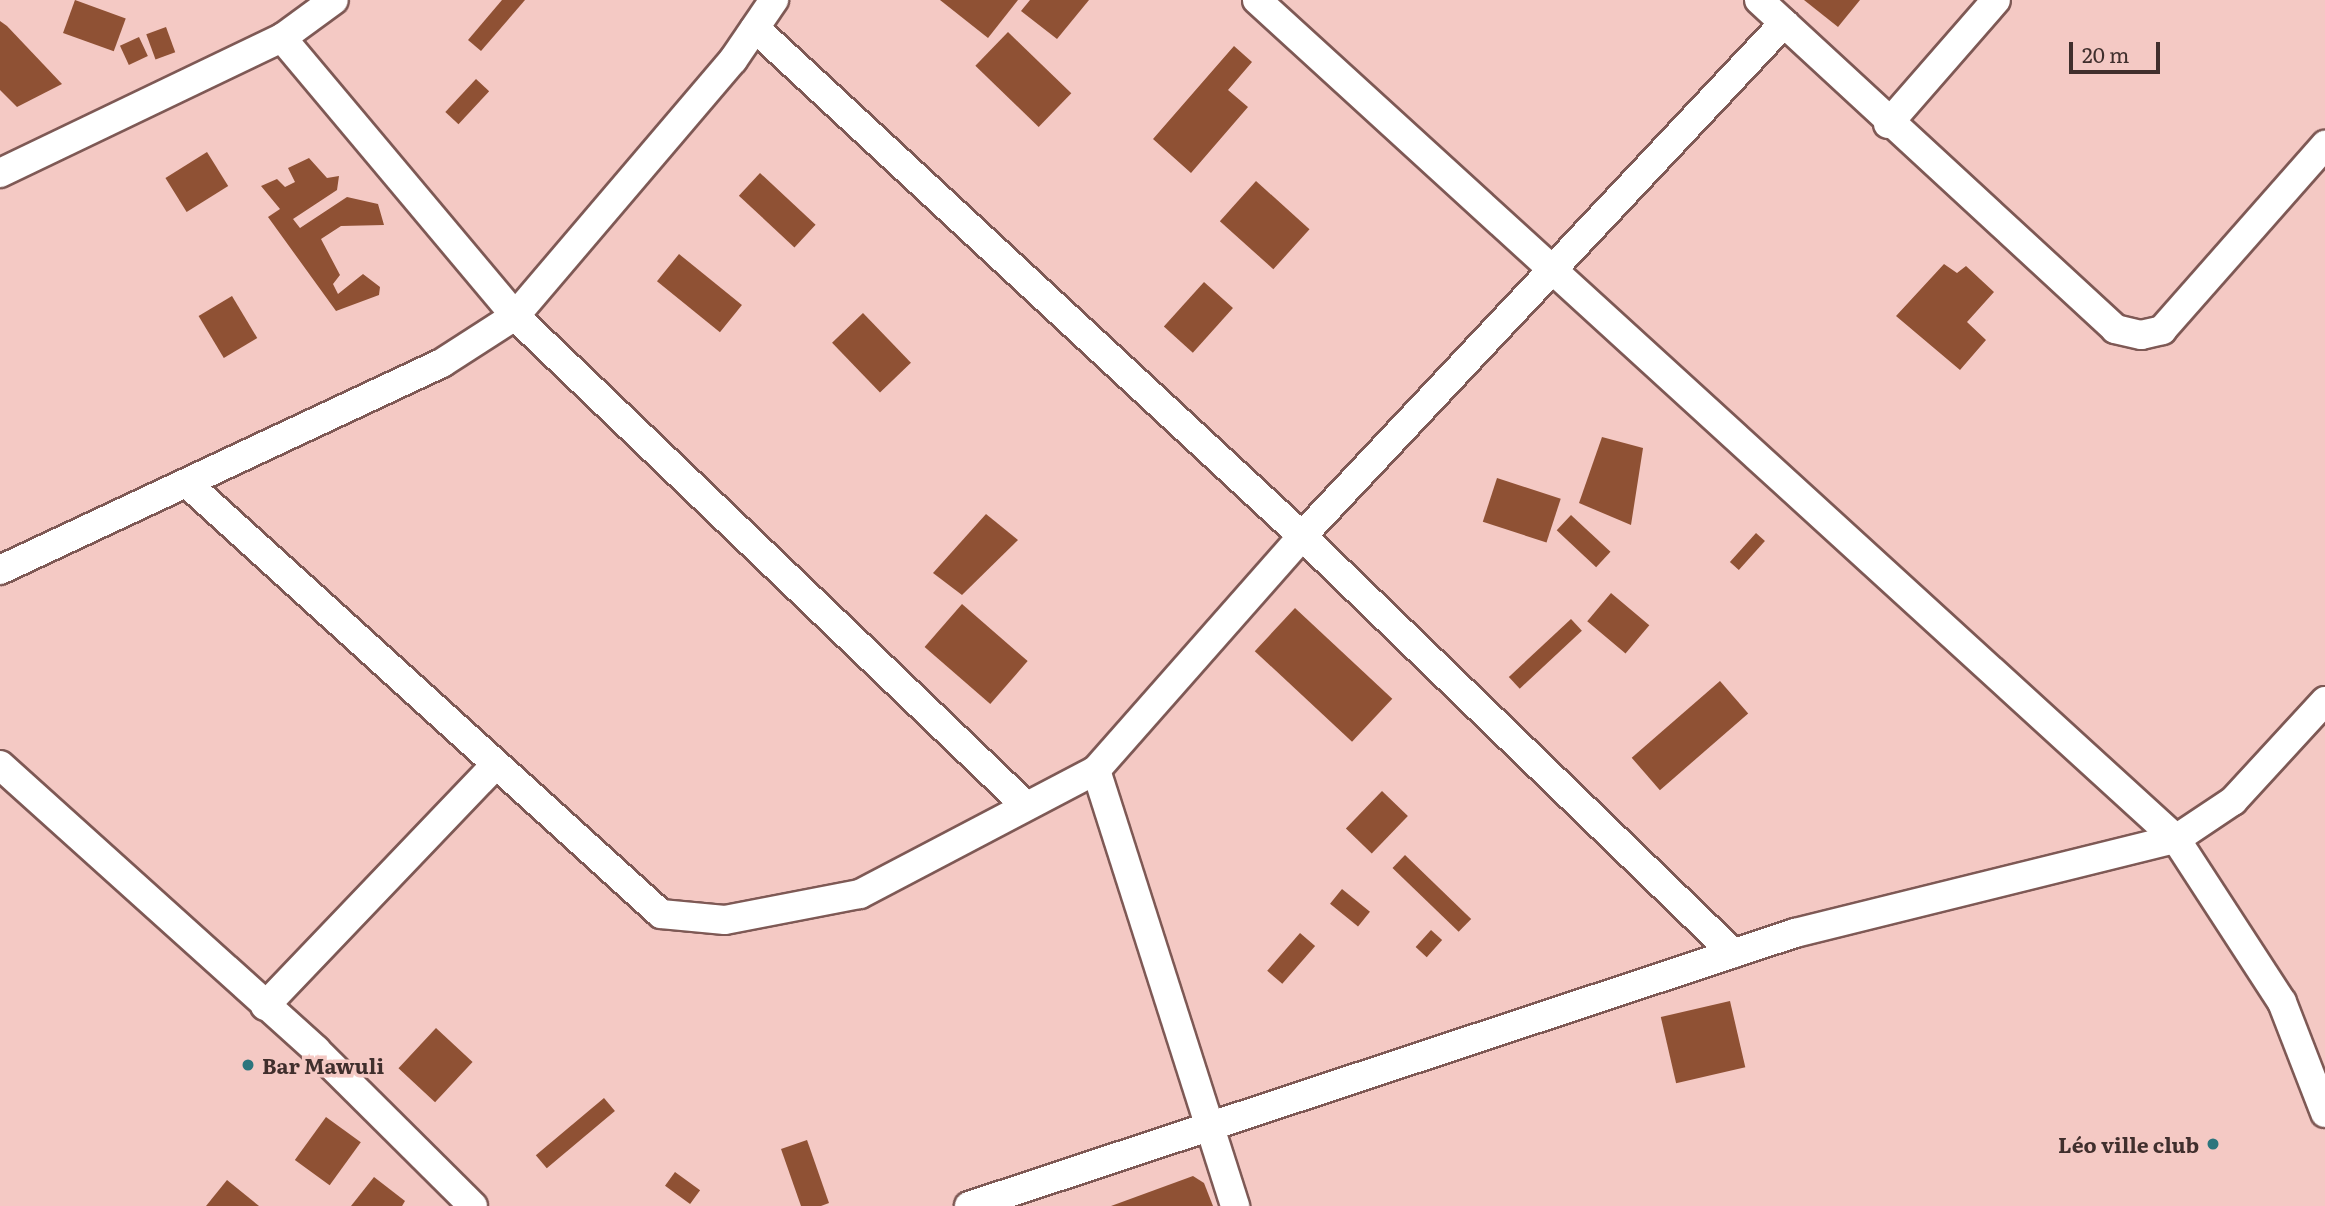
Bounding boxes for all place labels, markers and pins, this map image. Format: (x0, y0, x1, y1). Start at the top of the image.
place label: Bar Mawuli (262, 1052, 384, 1078)
marker: Bar Mawuli (240, 1057, 256, 1073)
place label: Léo ville club (2058, 1131, 2199, 1157)
marker: Léo ville club (2205, 1136, 2221, 1152)

